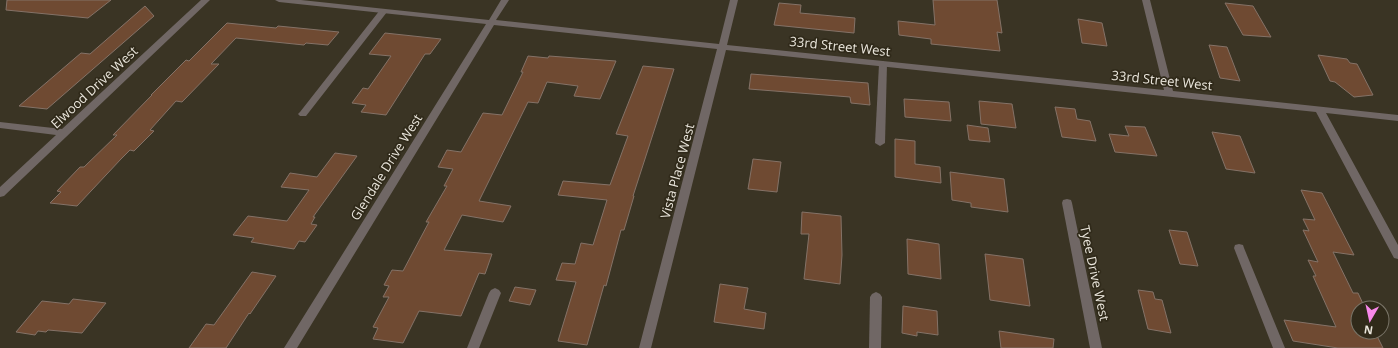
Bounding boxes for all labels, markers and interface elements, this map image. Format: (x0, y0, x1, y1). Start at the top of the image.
street label: 33rd Street West (789, 32, 892, 60)
street label: Elwood Drive West (47, 42, 142, 132)
street label: 33rd Street West (1111, 66, 1214, 94)
street label: Glendale Drive West (346, 110, 426, 224)
street label: Vista Place West (656, 121, 698, 221)
street label: Tyee Drive West (1076, 224, 1114, 323)
north arrow (1350, 300, 1390, 340)
text: N (1363, 322, 1374, 338)

